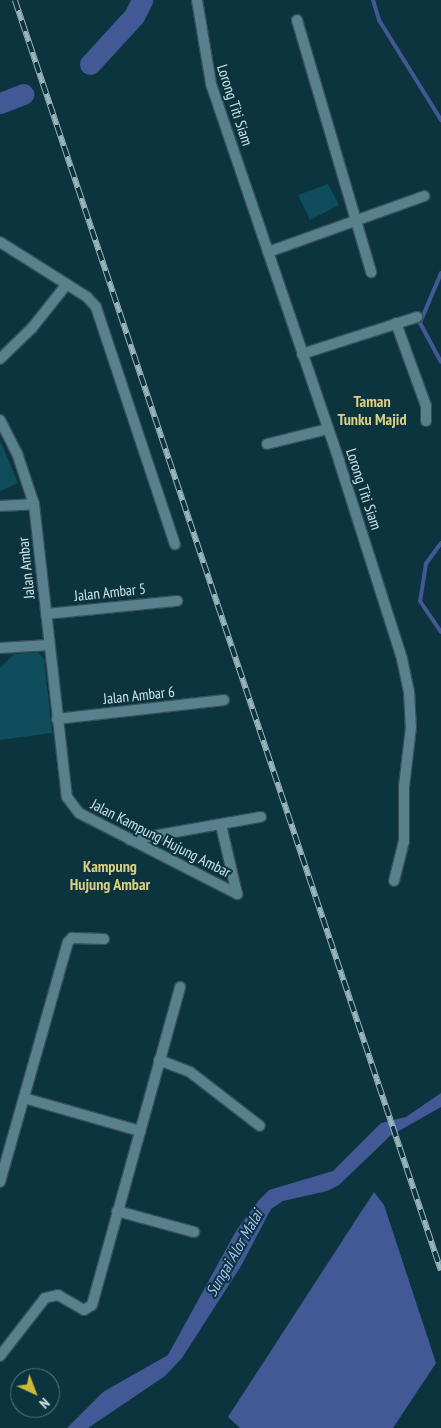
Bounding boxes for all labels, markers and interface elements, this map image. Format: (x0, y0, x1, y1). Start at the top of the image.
street label: Lorong Titi Siam (213, 62, 257, 148)
district label: Taman Tunku Majid (337, 391, 407, 429)
street label: Lorong Titi Siam (342, 446, 386, 532)
street label: Jalan Ambar (14, 536, 38, 600)
street label: Jalan Ambar 5 (73, 579, 147, 605)
street label: Jalan Ambar 6 (102, 682, 176, 708)
street label: Jalan Kampung Hujung Ambar (88, 795, 234, 881)
district label: Kampung Hujung Ambar (70, 856, 150, 894)
water label: Sungai Alor Malai (201, 1206, 267, 1300)
north arrow (10, 1368, 60, 1418)
text: N (36, 1394, 53, 1412)

